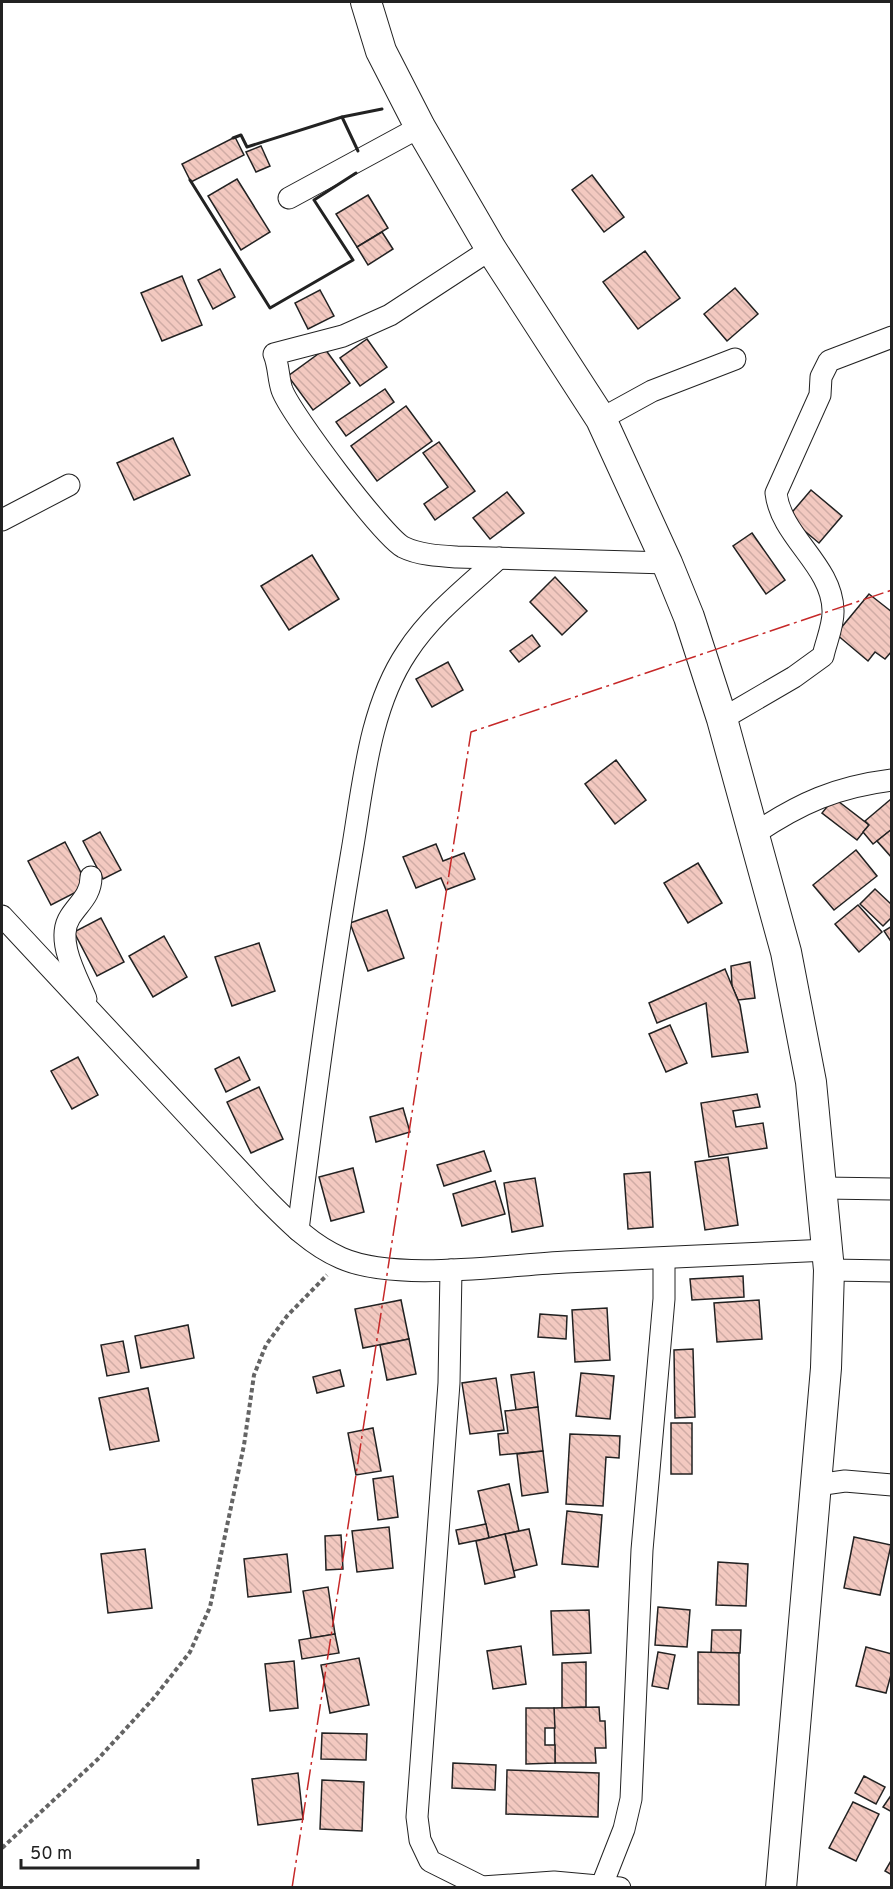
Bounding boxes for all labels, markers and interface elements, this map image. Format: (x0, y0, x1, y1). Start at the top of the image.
scale bar (21, 1832, 198, 1870)
text: 50 m (30, 1843, 72, 1866)

